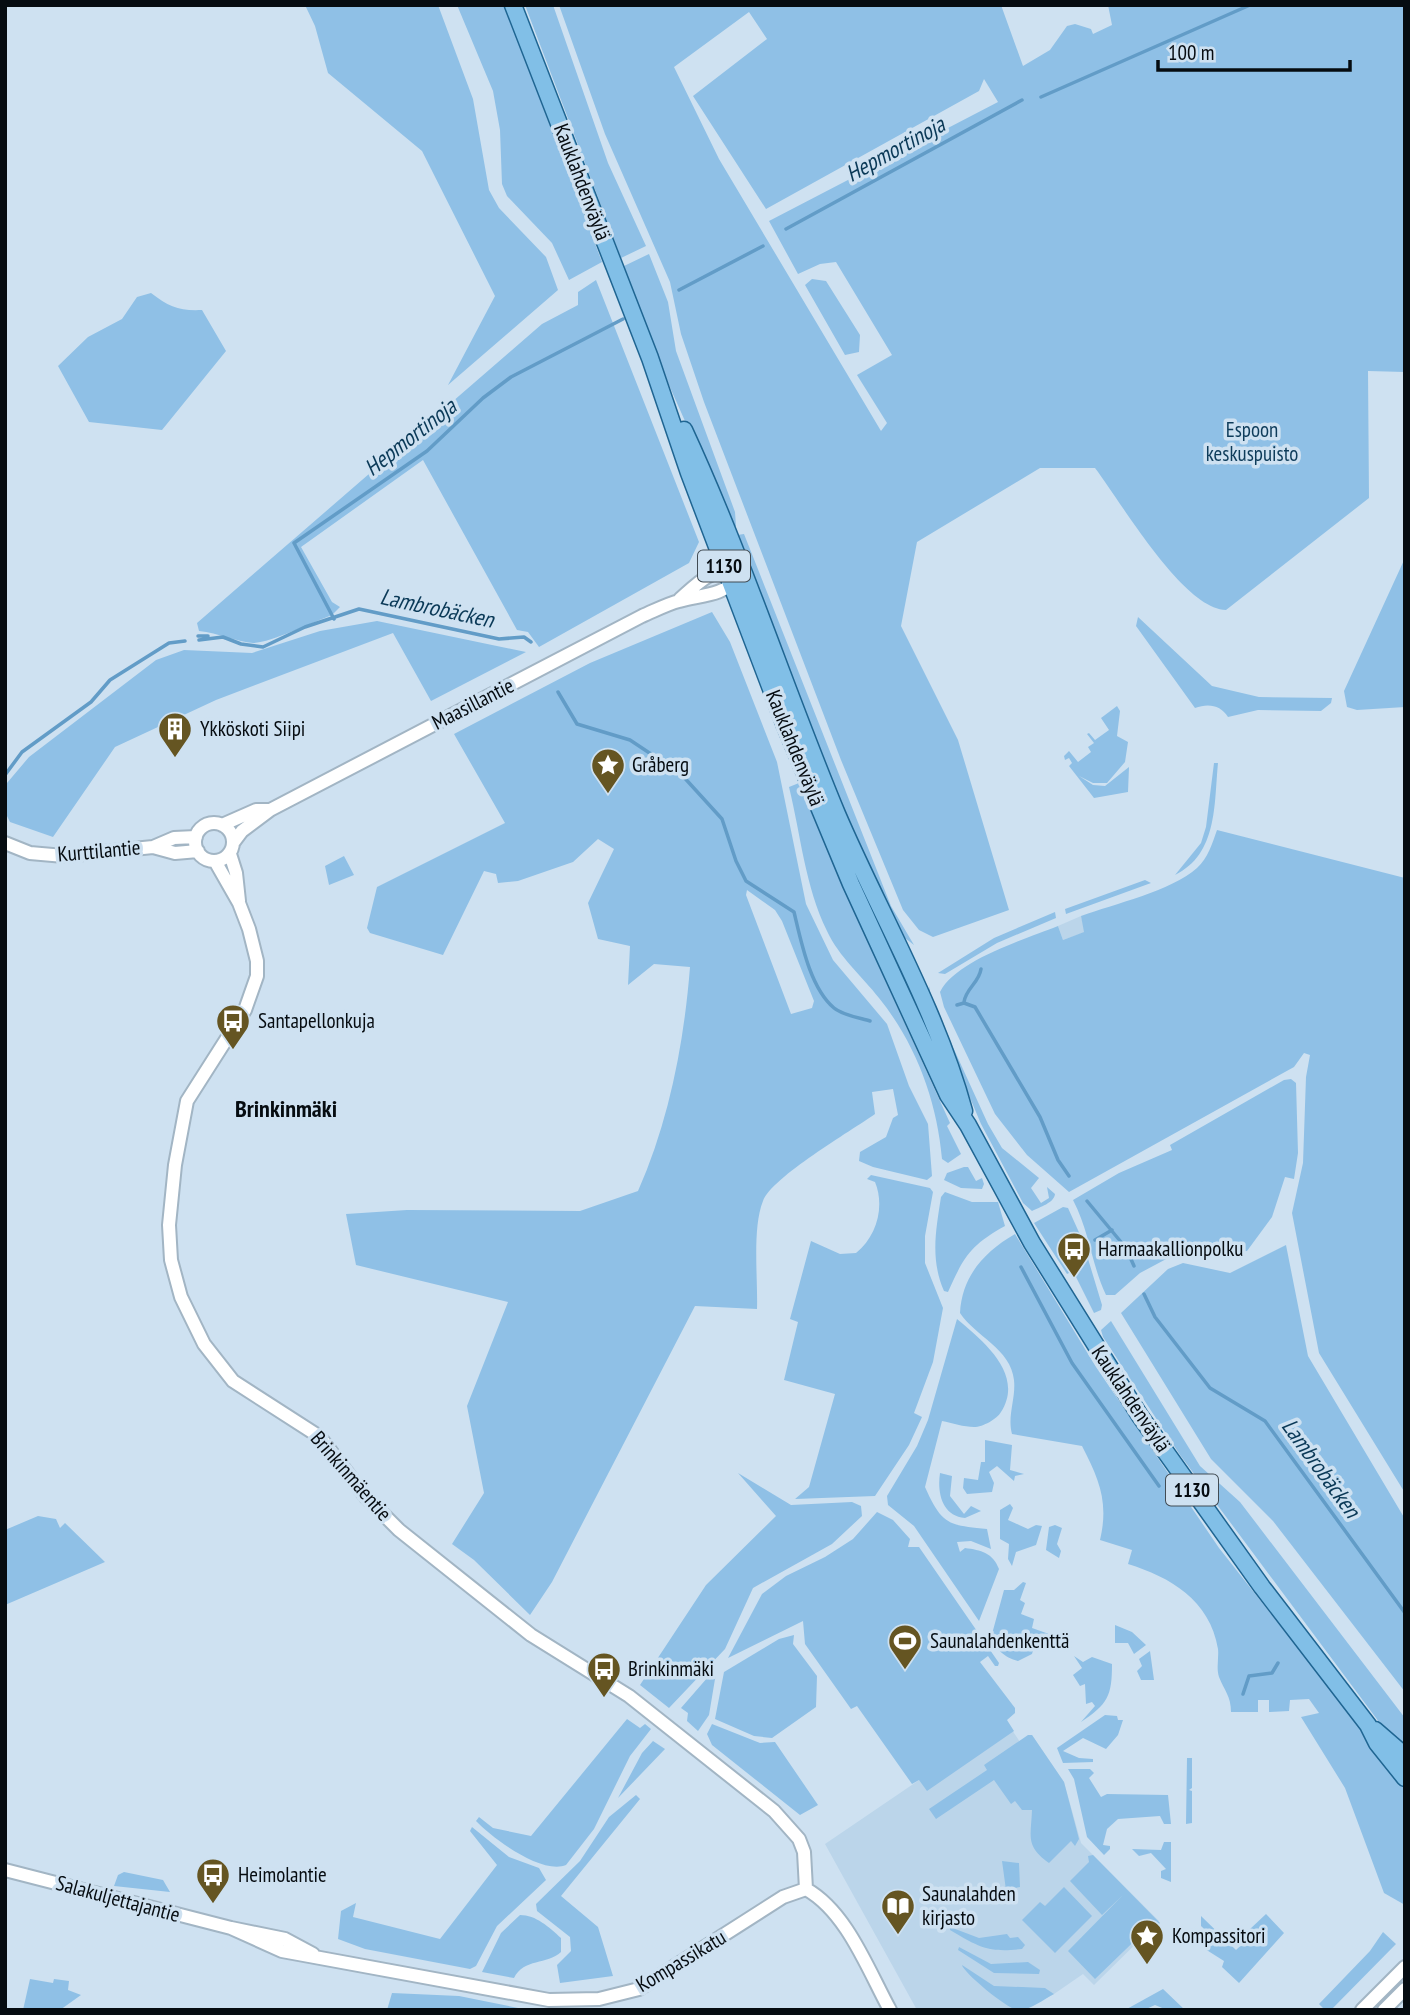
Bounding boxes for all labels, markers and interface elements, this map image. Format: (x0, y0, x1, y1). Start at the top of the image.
scale bar (1158, 28, 1350, 72)
text: 100 m (1168, 39, 1214, 66)
water label: Hepmortinoja (840, 109, 951, 188)
street label: Kauklahdenväylä (548, 120, 617, 244)
water label: Hepmortinoja (358, 390, 463, 482)
park label: Espoon keskuspuisto (1206, 416, 1298, 467)
road number: 1130 (698, 551, 750, 582)
water label: Lambrobäcken (378, 581, 498, 634)
street label: Maasillantie (427, 671, 518, 736)
street label: Kauklahdenväylä (760, 686, 831, 810)
building icon: Ykköskoti Siipi (156, 710, 194, 759)
place label: Ykköskoti Siipi (200, 715, 305, 742)
place icon: Gråberg (589, 746, 627, 795)
place label: Gråberg (632, 751, 689, 778)
street label: Kurttilantie (56, 833, 141, 868)
bus stop icon: Santapellonkuja (214, 1002, 252, 1051)
place label: Santapellonkuja (258, 1007, 375, 1034)
district label: Brinkinmäki (235, 1093, 337, 1124)
bus stop icon: Harmaakallionpolku (1055, 1230, 1093, 1279)
place label: Harmaakallionpolku (1098, 1235, 1243, 1262)
street label: Kauklahdenväylä (1086, 1340, 1177, 1457)
water label: Lambrobäcken (1276, 1413, 1368, 1524)
street label: Brinkinmäentie (305, 1425, 398, 1526)
road number: 1130 (1166, 1474, 1218, 1506)
sports icon: Saunalahdenkenttä (886, 1622, 924, 1671)
place label: Saunalahdenkenttä (930, 1627, 1069, 1654)
bus stop icon: Brinkinmäki (585, 1650, 623, 1699)
place label: Brinkinmäki (628, 1655, 714, 1682)
bus stop icon: Heimolantie (194, 1856, 232, 1905)
place label: Heimolantie (238, 1861, 327, 1888)
street label: Salakuljettajantie (53, 1869, 183, 1928)
place label: Saunalahden kirjasto (922, 1880, 1016, 1931)
library icon: Saunalahden kirjasto (879, 1887, 917, 1936)
place icon: Kompassitori (1128, 1917, 1166, 1966)
place label: Kompassitori (1172, 1922, 1266, 1949)
street label: Kompassikatu (631, 1923, 731, 1998)

